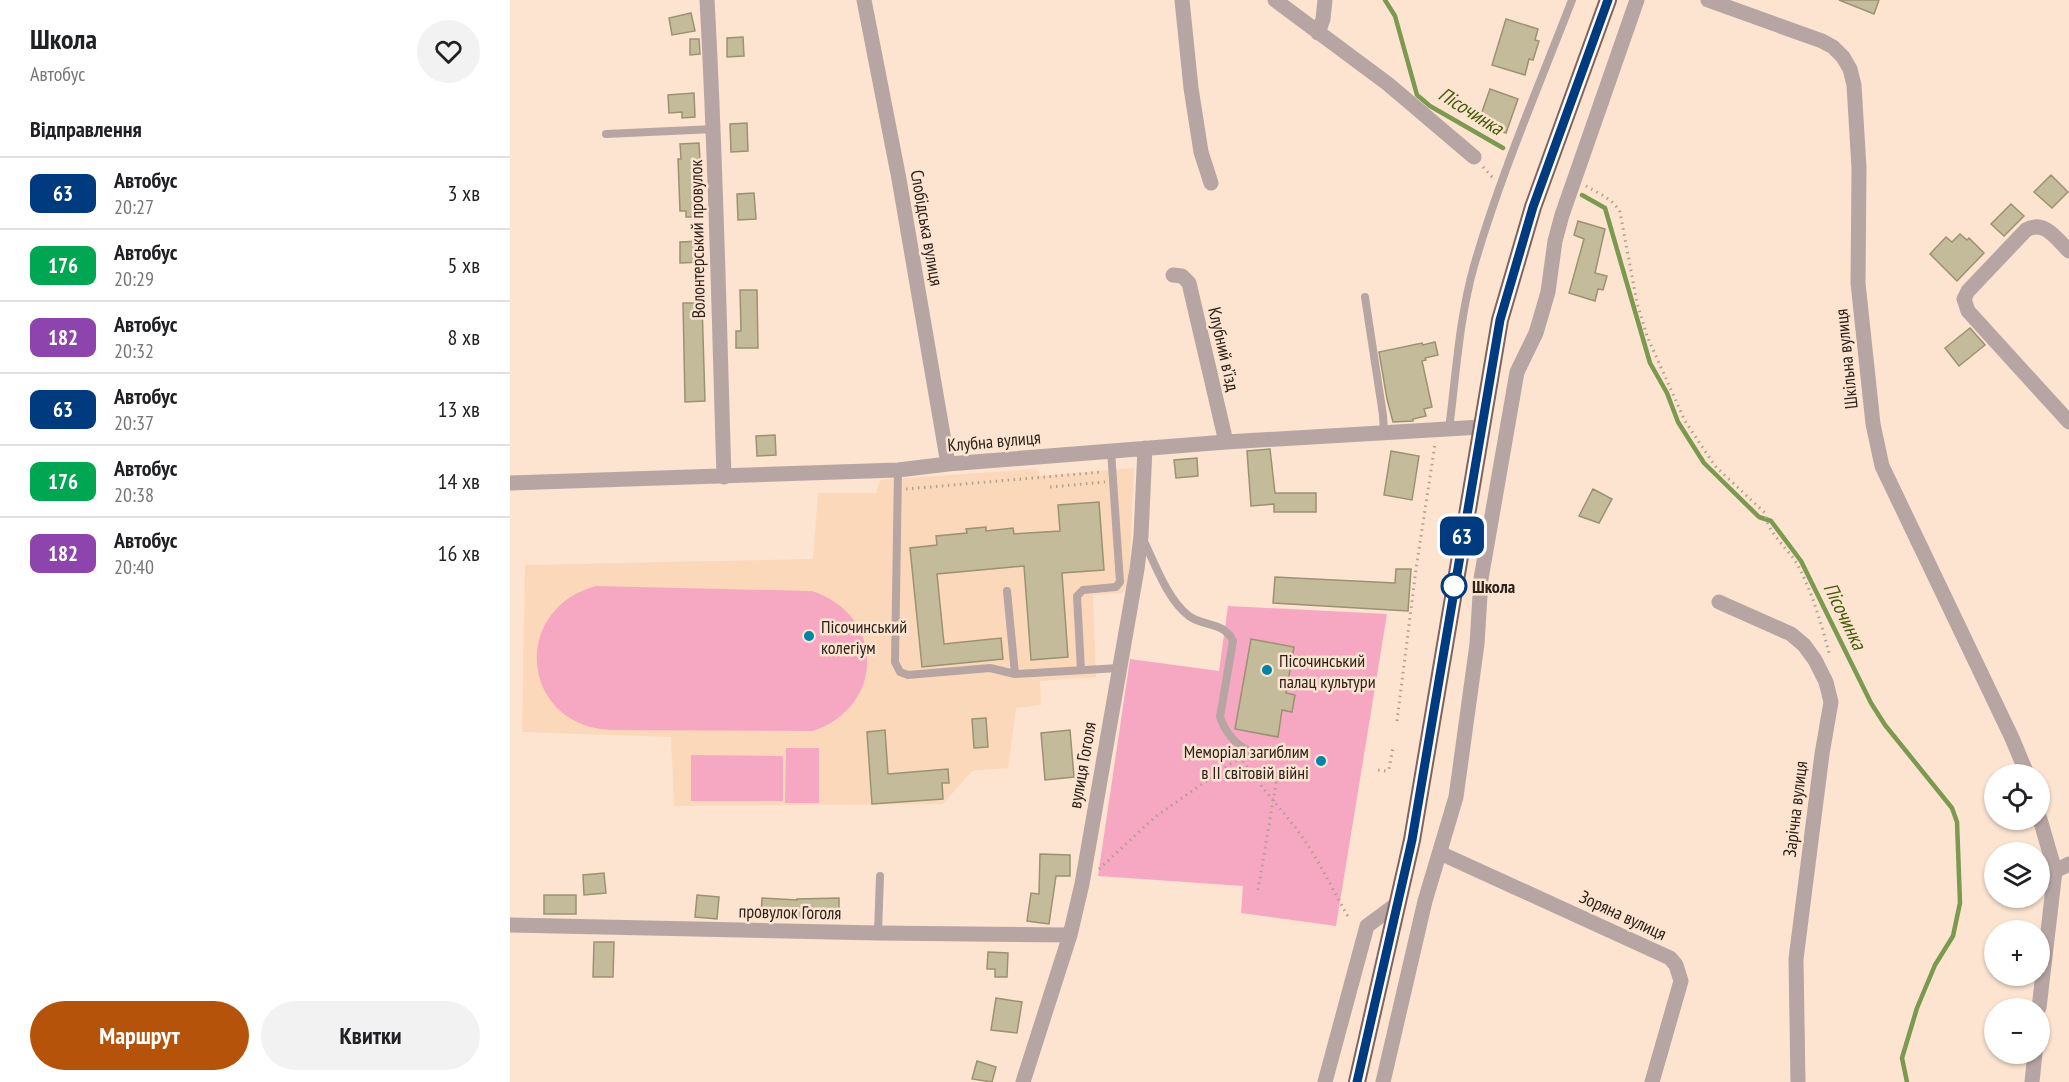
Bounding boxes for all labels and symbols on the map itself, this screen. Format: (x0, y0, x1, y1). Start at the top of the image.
water label: Пісочинка (1434, 81, 1509, 141)
street label: Волонтерський провулок (684, 159, 710, 319)
street label: Слобідська вулиця (905, 168, 949, 288)
street label: Клубний в’їзд (1203, 305, 1245, 393)
street label: Шкільна вулиця (1829, 308, 1863, 410)
street label: Клубна вулиця (946, 425, 1042, 457)
line badge: 63 (1435, 516, 1489, 556)
marker: Школа (1441, 573, 1467, 599)
place label: Школа (1472, 575, 1515, 598)
water label: Пісочинка (1818, 578, 1873, 655)
place label: Пісочинський колегіум (821, 615, 907, 659)
marker: Пісочинський колегіум (802, 629, 816, 643)
place label: Пісочинський палац культури (1279, 649, 1376, 693)
marker: Пісочинський палац культури (1260, 663, 1274, 677)
street label: вулиця Гоголя (1063, 720, 1101, 810)
place label: Меморіал загиблим в II світовій війні (1184, 740, 1309, 784)
marker: Меморіал загиблим в II світовій війні (1314, 754, 1328, 768)
street label: Зарічна вулиця (1778, 760, 1812, 858)
street label: Зоряна вулиця (1576, 885, 1670, 945)
street label: провулок Гоголя (738, 900, 842, 924)

